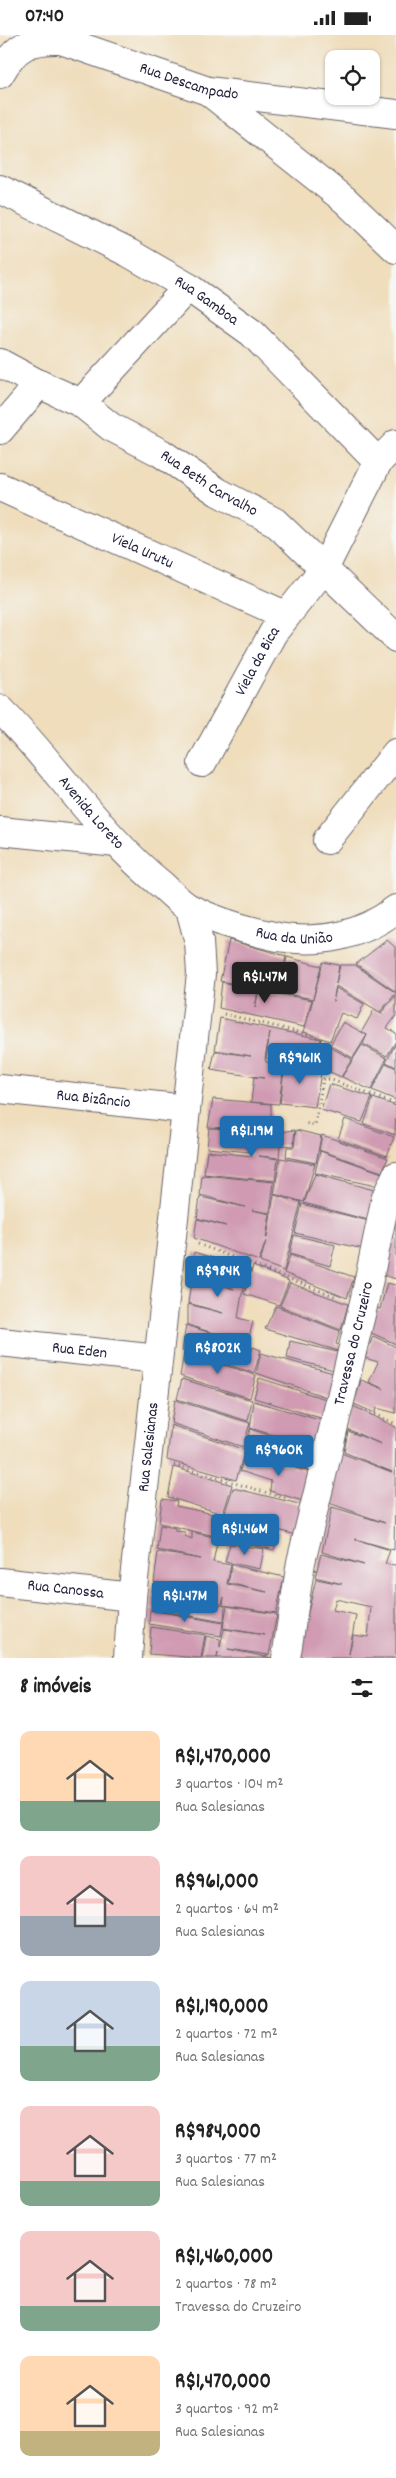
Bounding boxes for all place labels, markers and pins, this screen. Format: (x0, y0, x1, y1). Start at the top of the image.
pin: R$1.47M (219, 961, 311, 1004)
pin: R$961K (259, 1043, 341, 1085)
pin: R$1.19M (206, 1115, 298, 1158)
pin: R$984K (177, 1255, 259, 1298)
pin: R$802K (177, 1333, 259, 1375)
pin: R$960K (238, 1435, 320, 1477)
pin: R$1.46M (199, 1513, 291, 1556)
pin: R$1.47M (139, 1581, 231, 1623)

